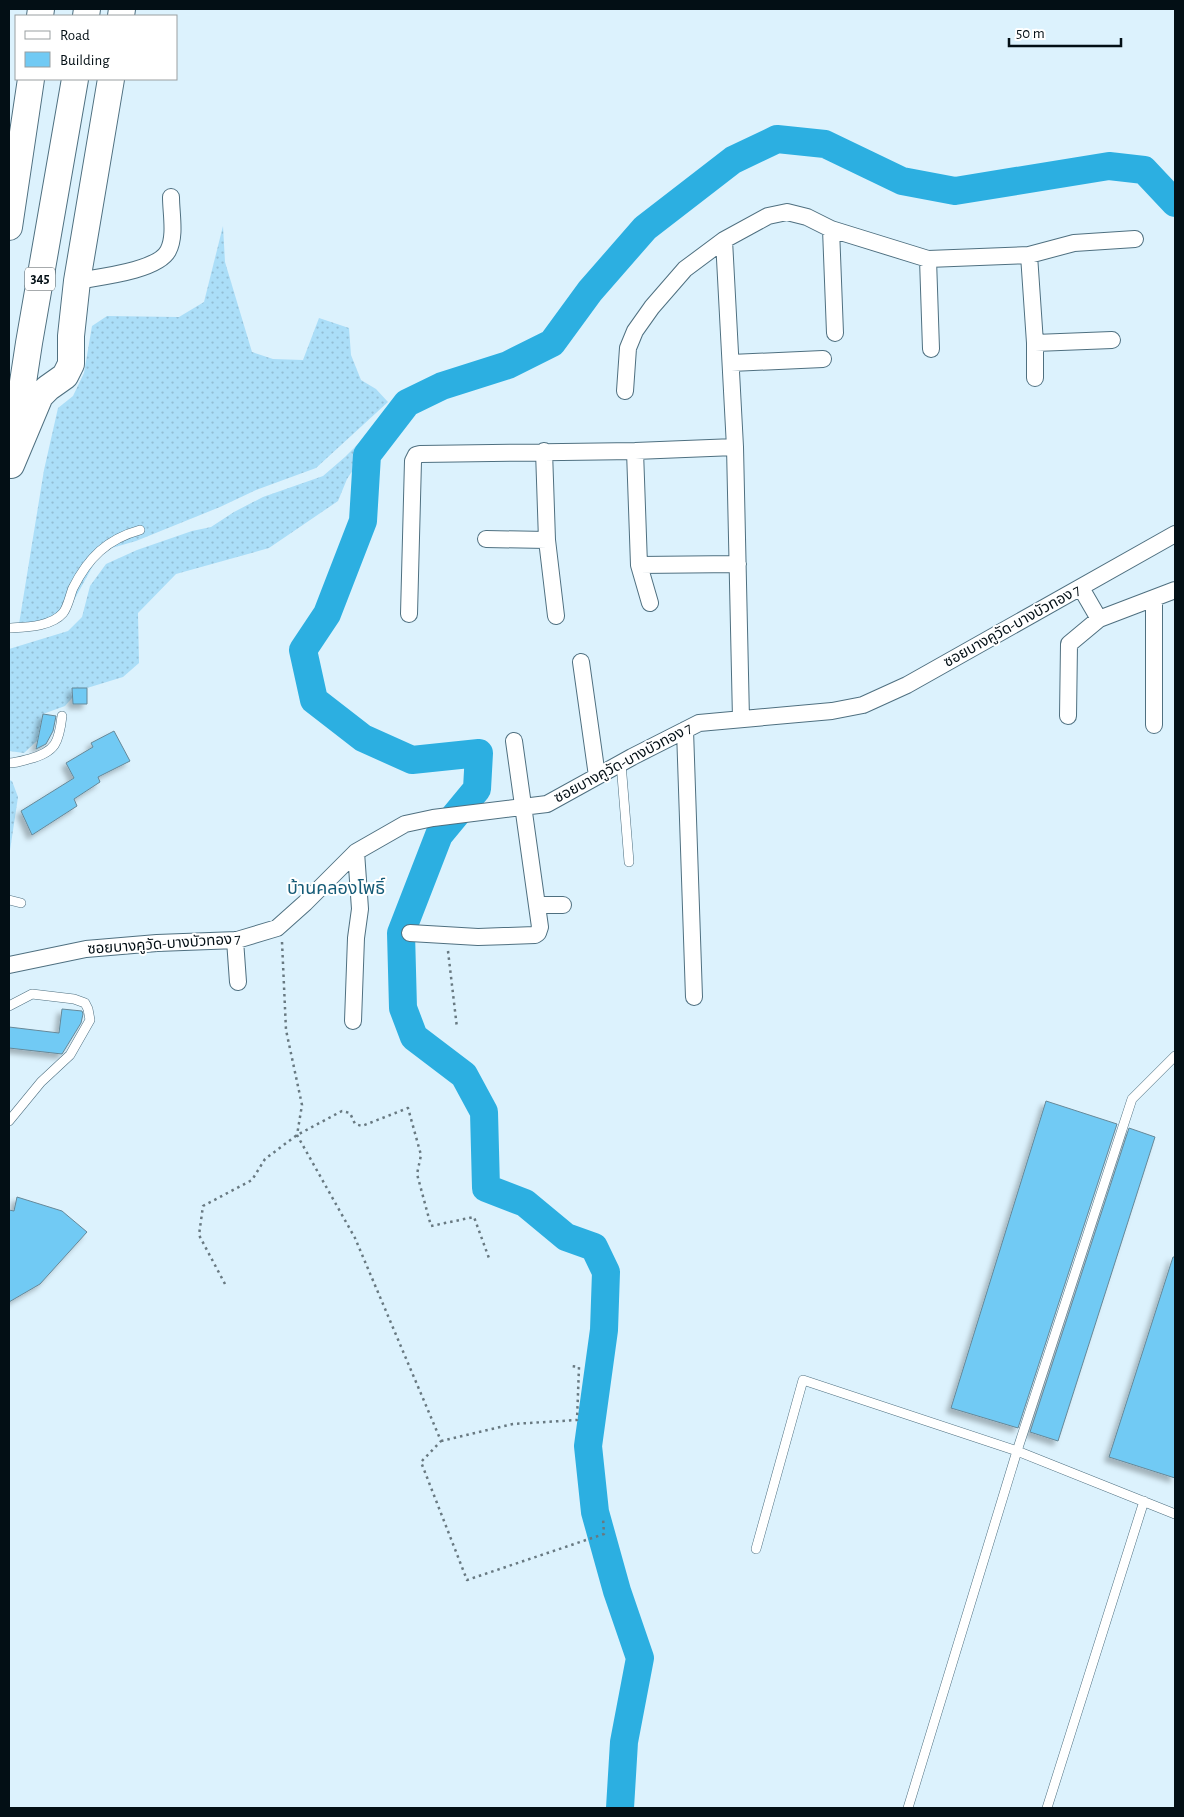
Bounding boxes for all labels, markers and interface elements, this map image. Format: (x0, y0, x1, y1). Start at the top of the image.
legend (15, 15, 178, 80)
scale bar (1009, 15, 1122, 47)
text: 50 m (1016, 26, 1045, 41)
text: Road (60, 28, 90, 43)
text: Building (60, 53, 110, 68)
road number: 345 (25, 268, 55, 290)
street label: ซอยบางคูวัด-บางบัวทอง 7 (941, 581, 1083, 671)
street label: ซอยบางคูวัด-บางบัวทอง 7 (551, 719, 695, 807)
district label: บ้านคลองโพธิ์ (287, 877, 385, 898)
street label: ซอยบางคูวัด-บางบัวทอง 7 (87, 930, 241, 958)

